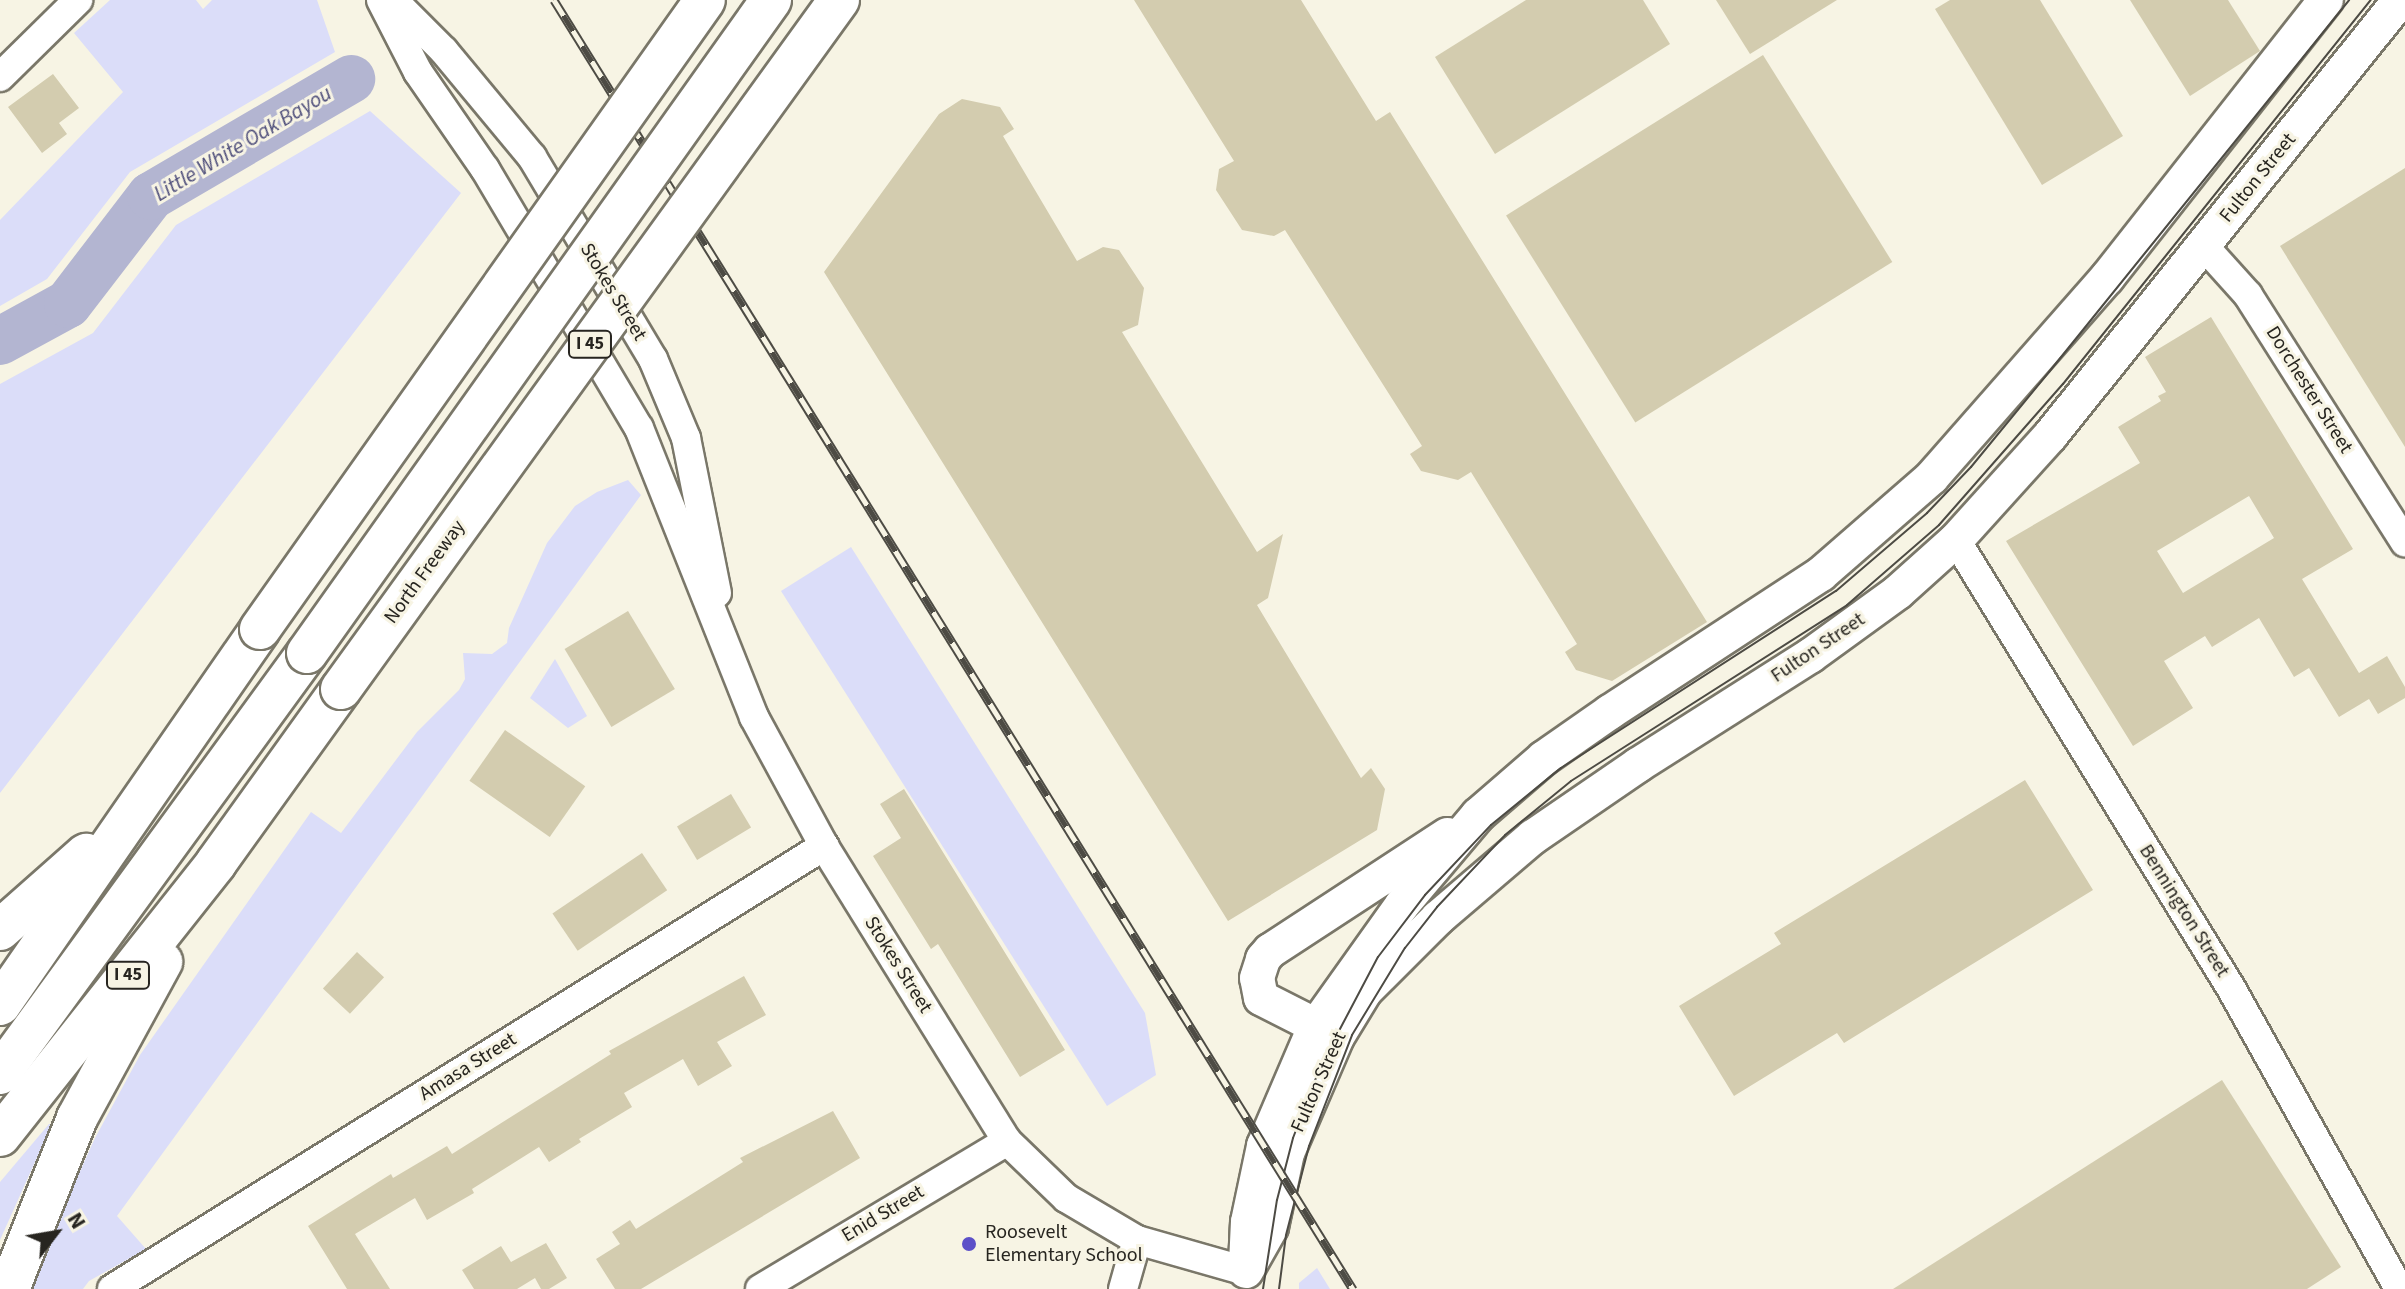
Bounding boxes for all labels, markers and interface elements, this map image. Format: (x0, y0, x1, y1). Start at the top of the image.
water label: Little White Oak Bayou (149, 80, 337, 208)
street label: Fulton Street (2215, 129, 2301, 227)
street label: Stokes Street (575, 239, 651, 345)
street label: Dorchester Street (2260, 322, 2358, 458)
road number: I 45 (566, 330, 614, 358)
street label: North Freeway (379, 516, 471, 628)
street label: Fulton Street (1767, 608, 1869, 688)
street label: Bennington Street (2134, 840, 2234, 982)
street label: Stokes Street (859, 912, 937, 1018)
road number: I 45 (104, 961, 152, 989)
street label: Amasa Street (415, 1028, 521, 1106)
street label: Fulton Street (1286, 1028, 1352, 1136)
street label: Enid Street (838, 1180, 928, 1248)
north arrow (16, 1193, 96, 1273)
text: N (59, 1206, 94, 1235)
place label: Roosevelt Elementary School (985, 1220, 1143, 1267)
marker: Roosevelt Elementary School (960, 1235, 978, 1253)

